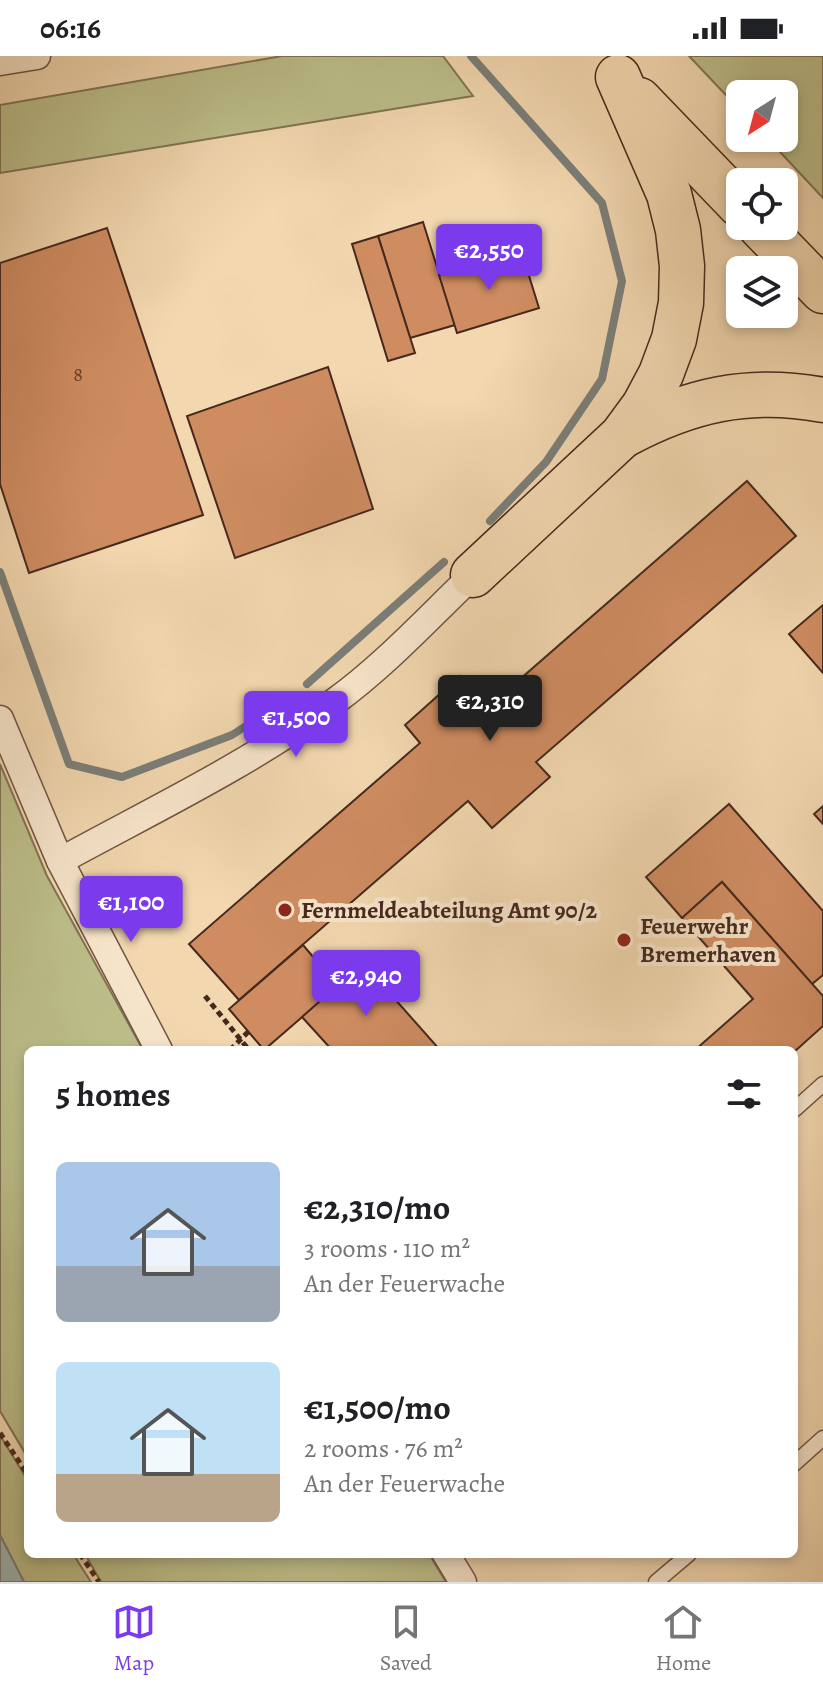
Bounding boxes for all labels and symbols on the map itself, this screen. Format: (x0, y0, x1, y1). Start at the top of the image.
north arrow (726, 80, 798, 152)
pin: €2,550 (424, 224, 554, 292)
house number: 8 (73, 361, 83, 388)
pin: €2,310 (425, 675, 555, 743)
pin: €1,500 (231, 691, 361, 759)
pin: €1,100 (66, 876, 196, 944)
place label: Fernmeldeabteilung Amt 90/2 (301, 894, 598, 926)
marker: Fernmeldeabteilung Amt 90/2 (276, 901, 294, 919)
place label: Feuerwehr Bremerhaven (640, 910, 777, 970)
marker: Feuerwehr Bremerhaven (615, 931, 633, 949)
pin: €2,940 (301, 950, 431, 1018)

